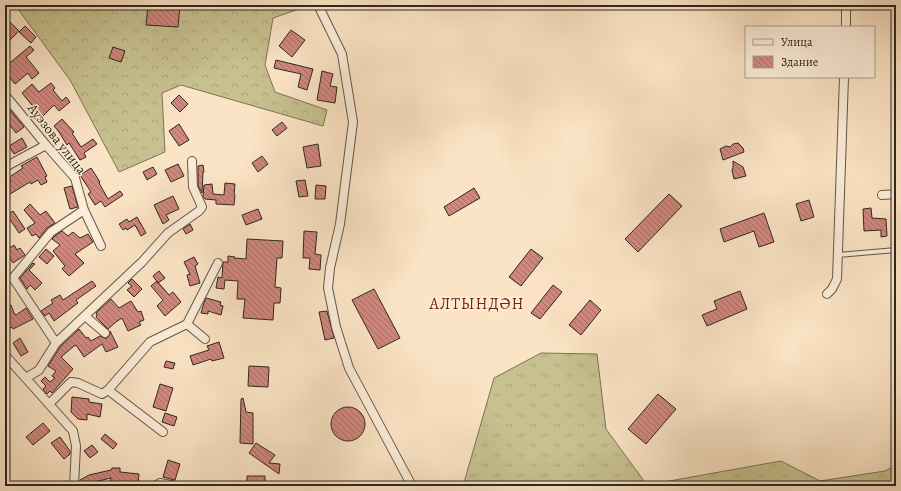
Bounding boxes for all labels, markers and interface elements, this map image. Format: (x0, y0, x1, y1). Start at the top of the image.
legend (745, 26, 875, 78)
text: Улица (781, 34, 813, 50)
text: Здание (781, 54, 818, 70)
street label: Ауэзова улица (23, 99, 91, 179)
district label: АЛТЫНДӘН (428, 293, 525, 315)

